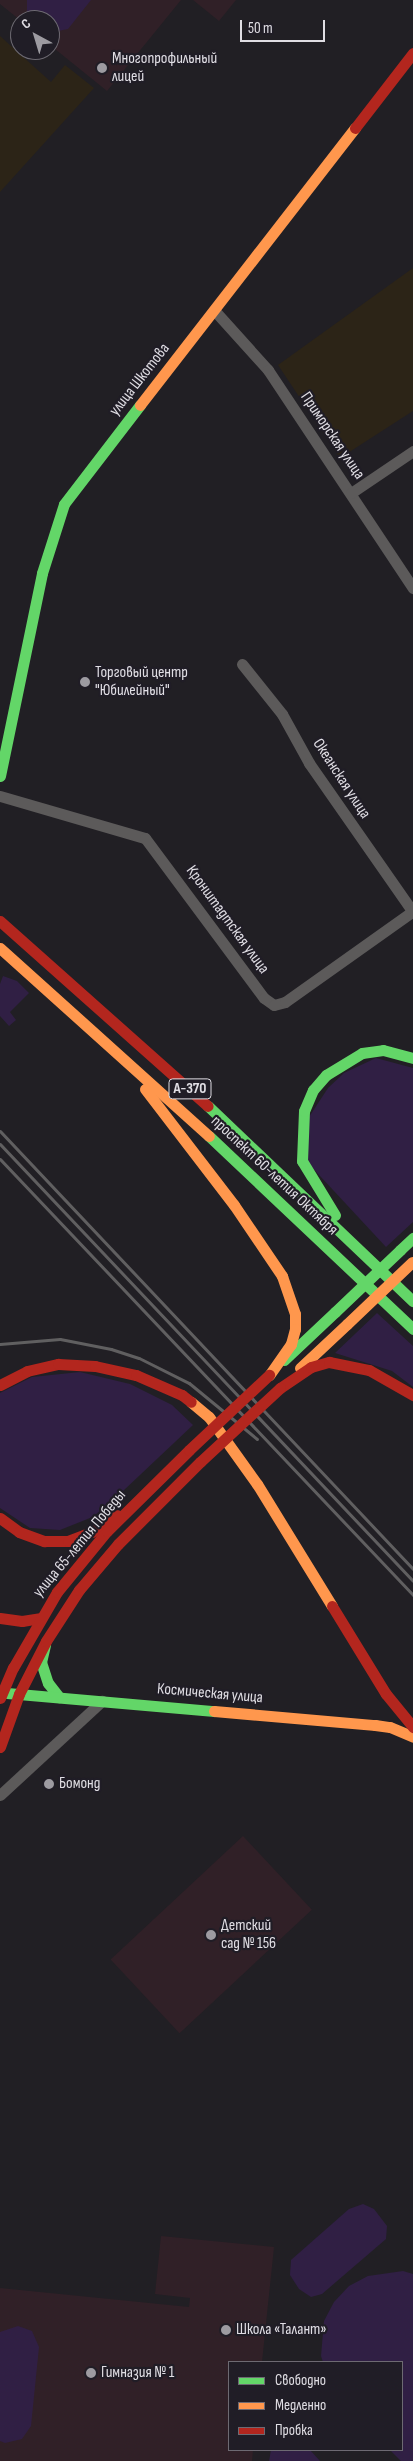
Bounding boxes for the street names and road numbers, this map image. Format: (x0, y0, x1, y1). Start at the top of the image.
street label: улица Шкотова (106, 340, 174, 420)
street label: Приморская улица (296, 389, 368, 483)
street label: Океанская улица (308, 735, 374, 823)
street label: Кронштадтская улица (181, 862, 273, 978)
road number: А-370 (168, 1076, 212, 1102)
street label: проспект 60-летия Октября (207, 1112, 341, 1240)
street label: улица 65-летия Победы (29, 1486, 131, 1602)
street label: Космическая улица (156, 1680, 264, 1708)

